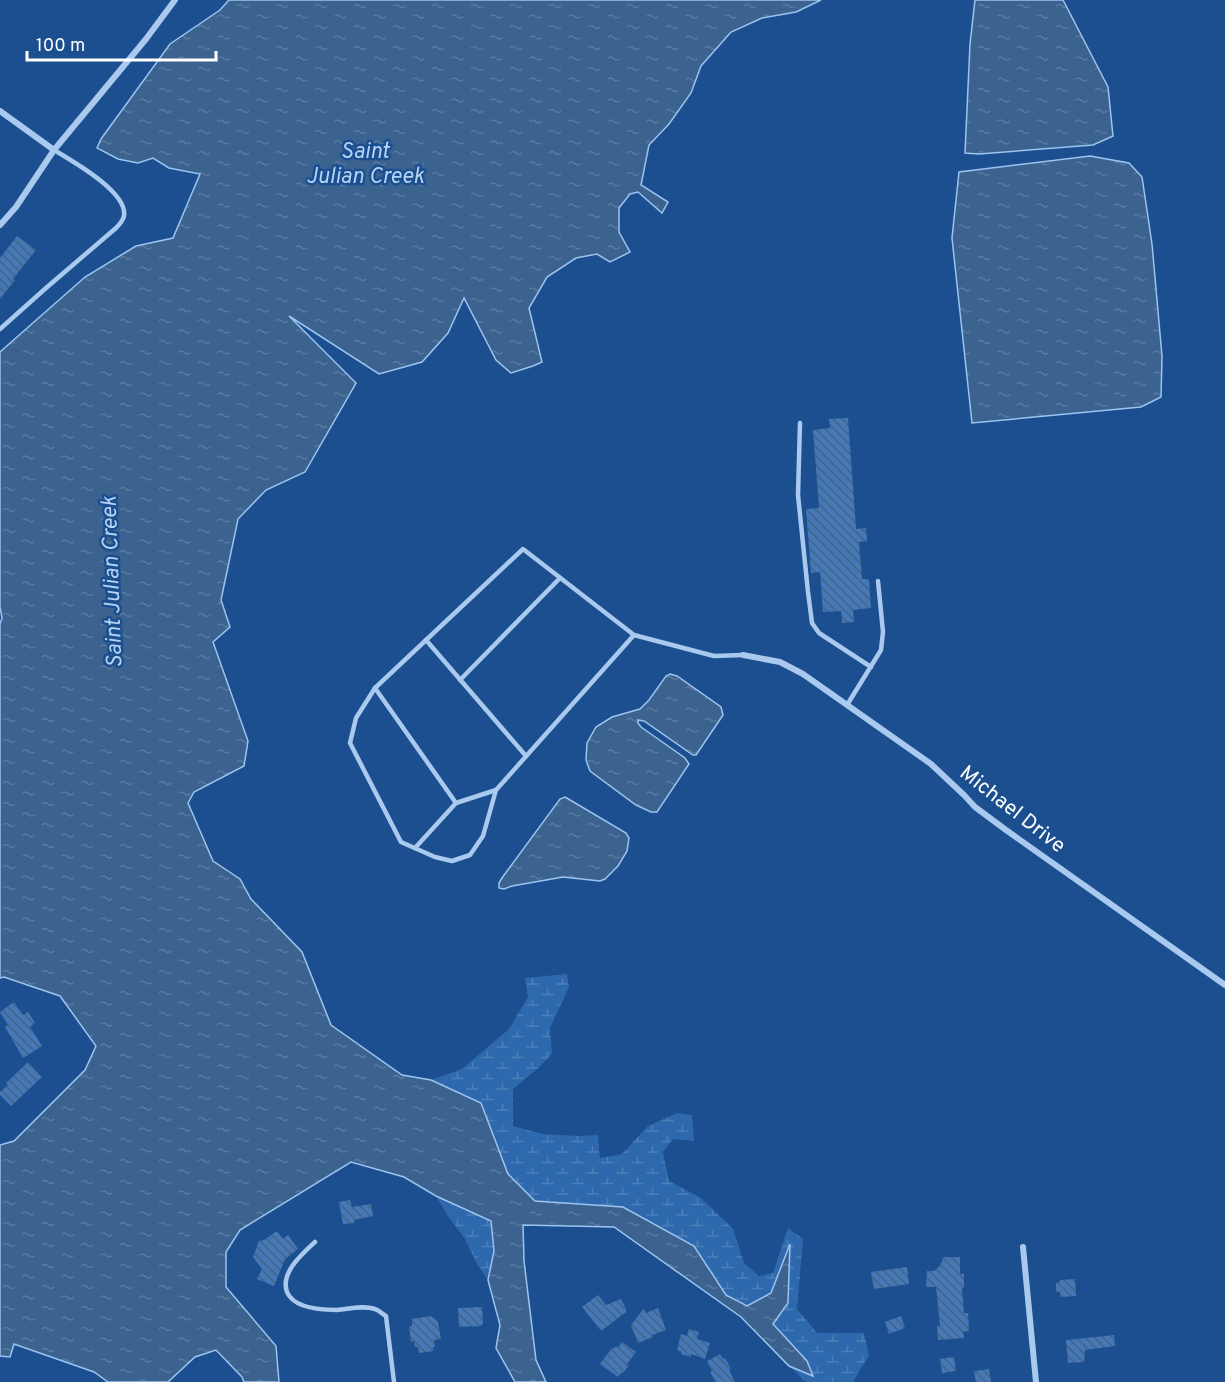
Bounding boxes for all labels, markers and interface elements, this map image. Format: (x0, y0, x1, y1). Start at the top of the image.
scale bar (27, 24, 216, 62)
text: 100 m (36, 35, 85, 58)
water label: Saint Julian Creek (306, 139, 425, 191)
water label: Saint Julian Creek (96, 495, 129, 668)
street label: Michael Drive (953, 760, 1071, 860)

